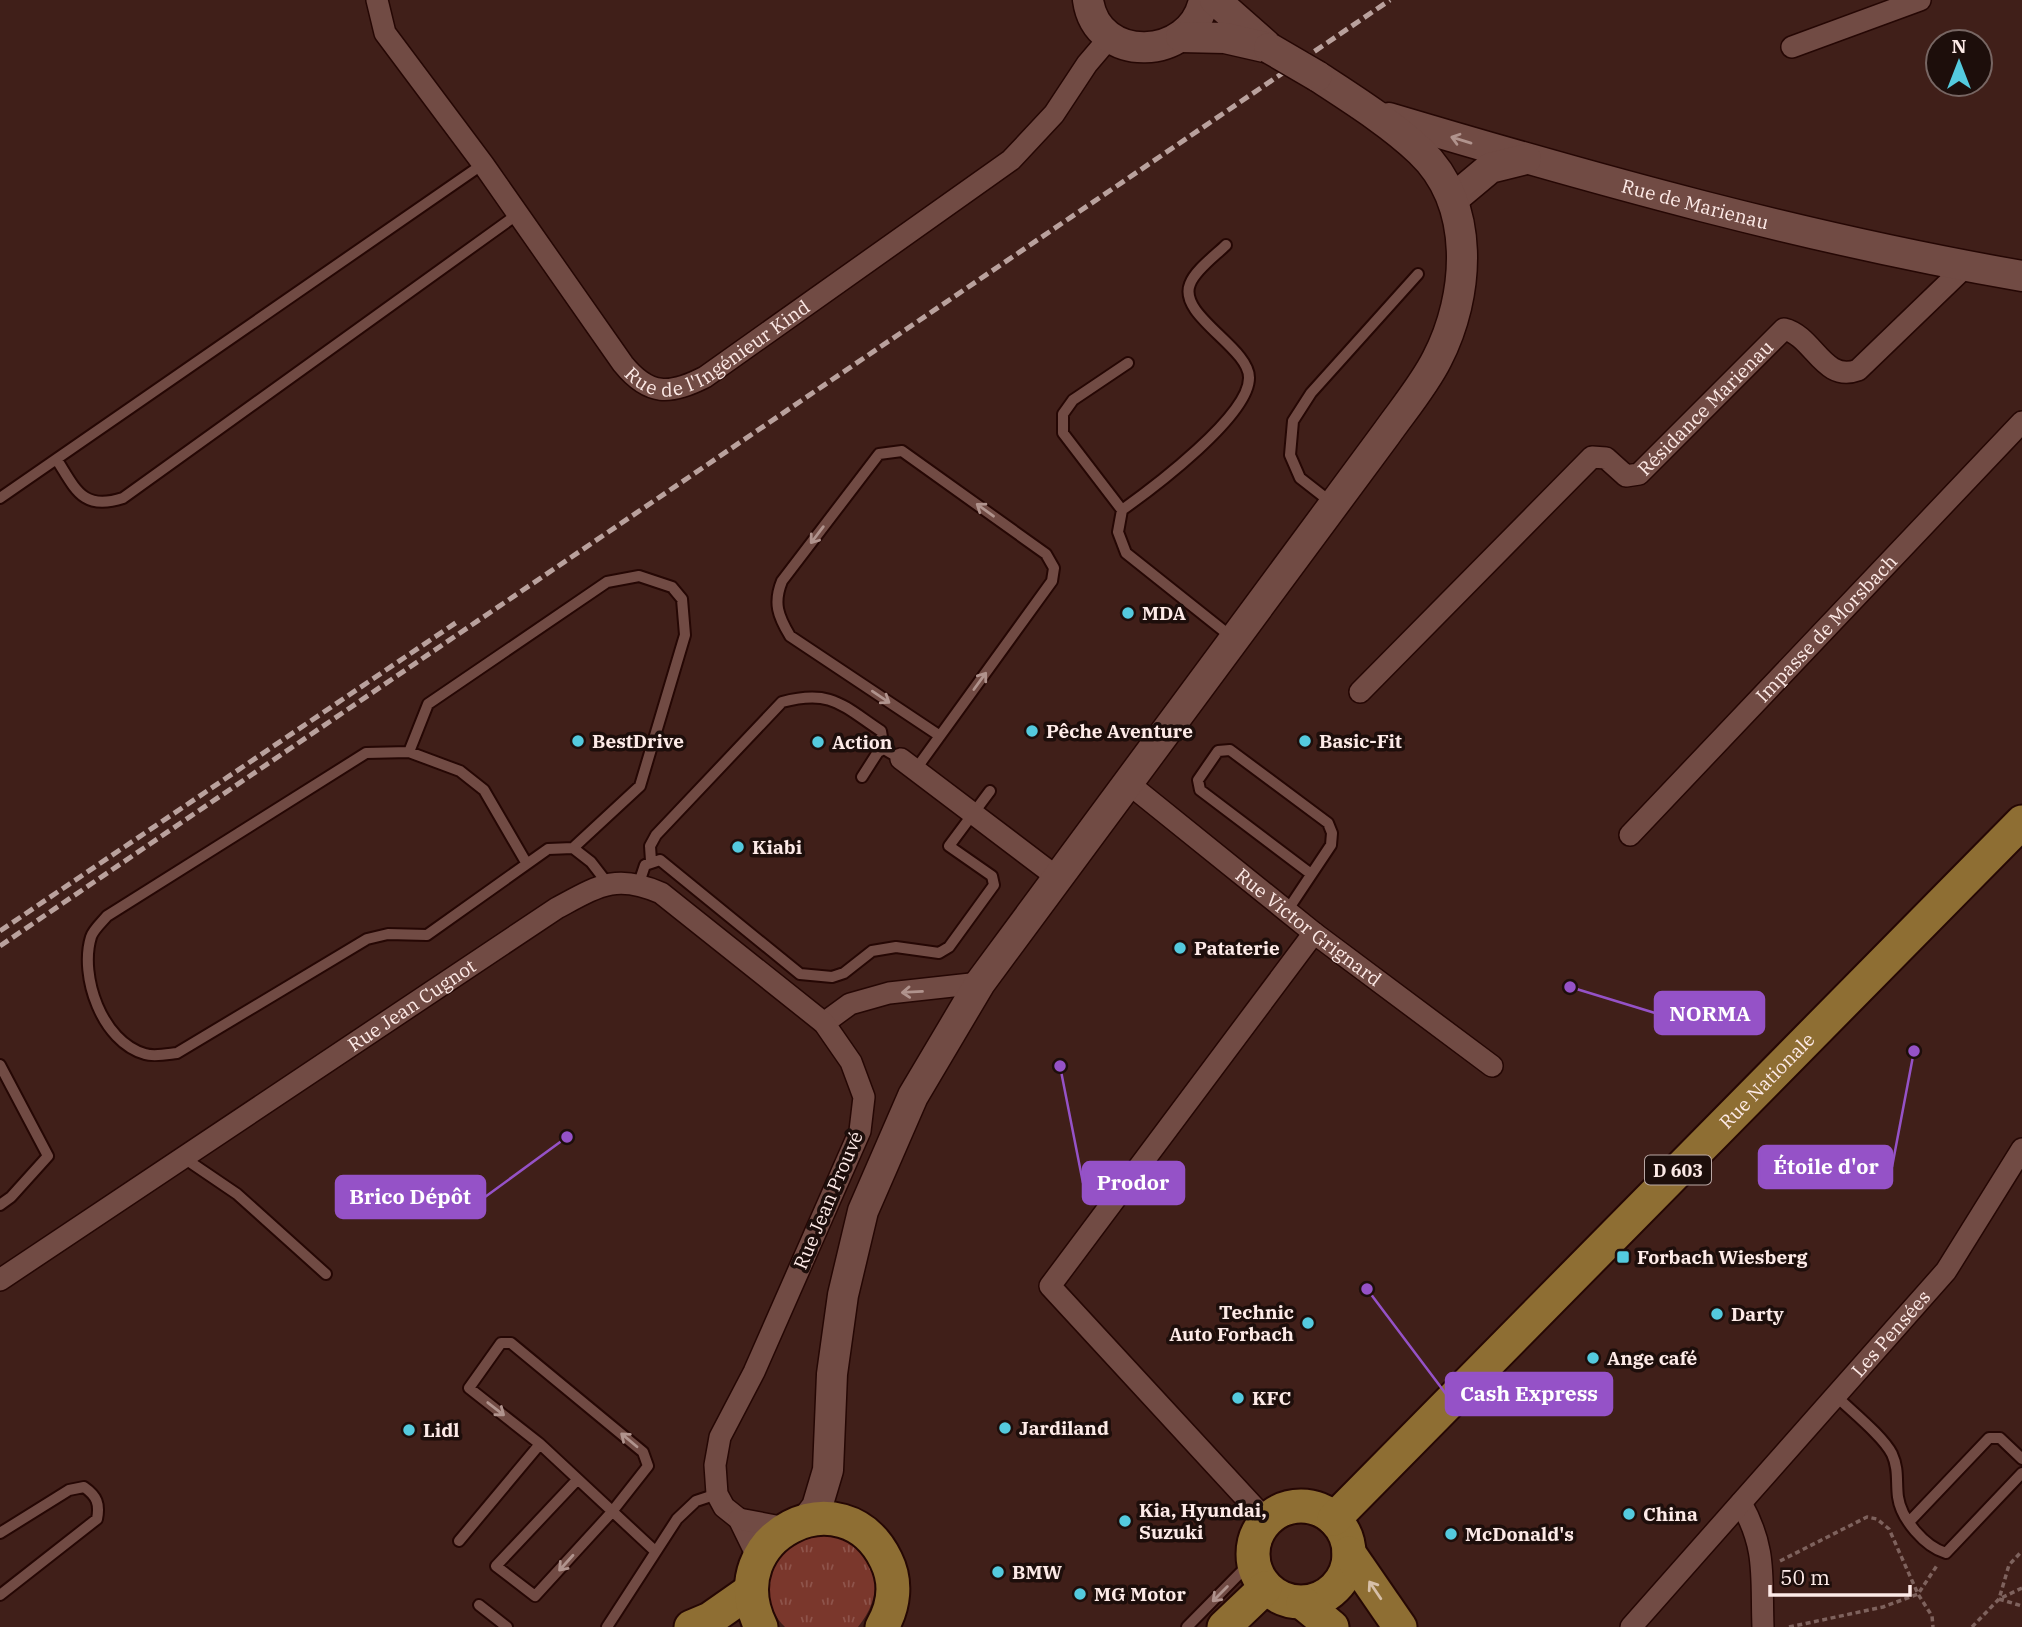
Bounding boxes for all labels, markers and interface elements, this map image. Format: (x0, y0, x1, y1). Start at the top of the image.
north arrow (1924, 28, 1994, 98)
text: N (1951, 34, 1967, 58)
one-way arrow (1451, 132, 1473, 145)
street label: Rue de Marienau (1619, 173, 1771, 234)
street label: Rue de l'Ingénieur Kind (620, 295, 814, 402)
street label: Résidance Marienau (1632, 335, 1778, 481)
one-way arrow (976, 503, 995, 518)
one-way arrow (810, 526, 825, 544)
street label: Impasse de Morsbach (1750, 549, 1902, 707)
place label: MDA (1142, 601, 1187, 625)
marker: MDA (1120, 605, 1136, 621)
one-way arrow (973, 672, 987, 691)
one-way arrow (871, 691, 891, 705)
place label: Pêche Aventure (1046, 719, 1193, 743)
marker: Pêche Aventure (1024, 723, 1040, 739)
place label: BestDrive (592, 729, 684, 753)
place label: Basic-Fit (1319, 729, 1402, 753)
place label: Action (832, 730, 893, 754)
marker: BestDrive (570, 733, 586, 749)
marker: Basic-Fit (1297, 733, 1313, 749)
marker: Action (810, 734, 826, 750)
place label: Kiabi (752, 835, 802, 859)
marker: Kiabi (730, 839, 746, 855)
street label: Rue Victor Grignard (1231, 863, 1386, 991)
place label: Pataterie (1194, 936, 1280, 960)
marker: Pataterie (1172, 940, 1188, 956)
street label: Rue Jean Cugnot (343, 954, 480, 1056)
one-way arrow (901, 985, 924, 998)
callout: NORMA (1655, 992, 1764, 1034)
text: NORMA (1669, 999, 1751, 1027)
street label: Rue Nationale (1714, 1027, 1819, 1134)
street label: Rue Jean Prouvé (788, 1127, 868, 1273)
callout: Étoile d'or (1759, 1146, 1892, 1188)
text: Étoile d'or (1773, 1152, 1879, 1180)
road number: D 603 (1645, 1156, 1711, 1184)
callout: Prodor (1083, 1162, 1184, 1204)
text: Prodor (1097, 1168, 1170, 1196)
callout: Brico Dépôt (336, 1176, 485, 1218)
text: Brico Dépôt (349, 1182, 471, 1210)
place label: Forbach Wiesberg (1637, 1245, 1808, 1269)
marker: Forbach Wiesberg (1615, 1249, 1631, 1265)
street label: Les Pensées (1846, 1285, 1936, 1382)
place label: Technic Auto Forbach (1169, 1300, 1294, 1346)
place label: Darty (1731, 1302, 1784, 1326)
marker: Darty (1709, 1306, 1725, 1322)
marker: Technic Auto Forbach (1300, 1315, 1316, 1331)
place label: Ange café (1607, 1346, 1697, 1370)
marker: Ange café (1585, 1350, 1601, 1366)
callout: Cash Express (1446, 1373, 1612, 1415)
text: Cash Express (1460, 1379, 1598, 1407)
place label: KFC (1252, 1386, 1291, 1410)
marker: KFC (1230, 1390, 1246, 1406)
one-way arrow (487, 1402, 505, 1417)
place label: Jardiland (1019, 1416, 1109, 1440)
place label: Lidl (423, 1418, 459, 1442)
marker: Jardiland (997, 1420, 1013, 1436)
marker: Lidl (401, 1422, 417, 1438)
one-way arrow (620, 1432, 638, 1448)
place label: Kia, Hyundai, Suzuki (1139, 1498, 1267, 1544)
place label: China (1643, 1502, 1698, 1526)
marker: China (1621, 1506, 1637, 1522)
marker: Kia, Hyundai, Suzuki (1117, 1513, 1133, 1529)
place label: McDonald's (1465, 1522, 1574, 1546)
marker: McDonald's (1443, 1526, 1459, 1542)
one-way arrow (557, 1554, 574, 1571)
scale bar (1770, 1554, 1910, 1598)
place label: BMW (1012, 1560, 1062, 1584)
text: 50 m (1780, 1563, 1830, 1591)
marker: BMW (990, 1564, 1006, 1580)
one-way arrow (1368, 1581, 1382, 1600)
place label: MG Motor (1094, 1582, 1186, 1606)
one-way arrow (1211, 1585, 1228, 1602)
marker: MG Motor (1072, 1586, 1088, 1602)

